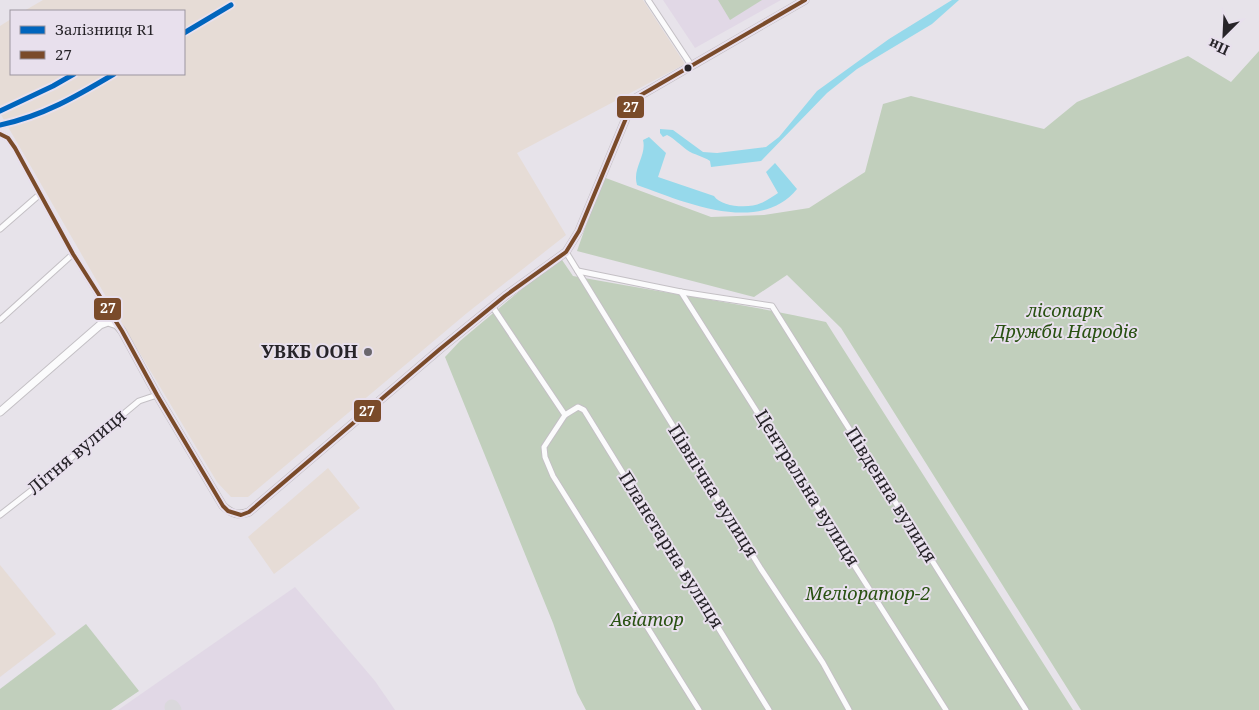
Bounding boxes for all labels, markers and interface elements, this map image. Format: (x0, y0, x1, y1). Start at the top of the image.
legend (10, 10, 185, 75)
north arrow (1199, 10, 1249, 60)
text: Залізниця R1 (55, 19, 155, 39)
text: Пн (1205, 34, 1232, 60)
text: 27 (55, 44, 72, 64)
unlabelled marker (683, 63, 693, 73)
line badge: 27 (616, 95, 645, 119)
text: 27 (623, 97, 639, 116)
line badge: 27 (93, 297, 122, 321)
text: 27 (100, 298, 116, 317)
park label: лісопарк Дружби Народів (990, 298, 1138, 343)
place label: УВКБ ООН (261, 339, 358, 363)
marker: УВКБ ООН (362, 346, 374, 358)
line badge: 27 (353, 399, 382, 423)
text: 27 (359, 401, 375, 420)
street label: Літня вулиця (22, 403, 131, 499)
street label: Центральна вулиця (750, 405, 866, 570)
street label: Північна вулиця (663, 419, 764, 561)
street label: Південна вулиця (840, 422, 943, 567)
street label: Планетарна вулиця (614, 466, 730, 633)
park label: Меліоратор-2 (804, 581, 931, 605)
park label: Авіатор (608, 607, 684, 631)

